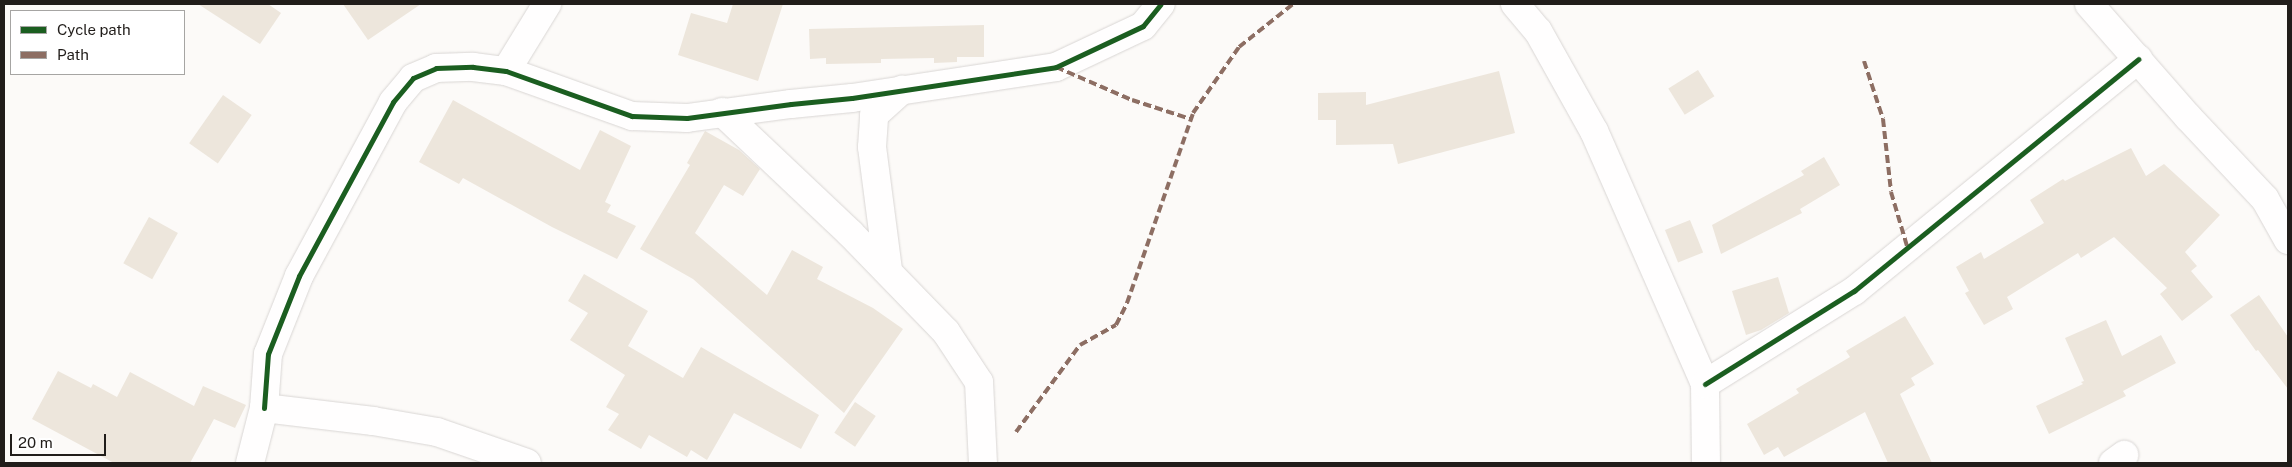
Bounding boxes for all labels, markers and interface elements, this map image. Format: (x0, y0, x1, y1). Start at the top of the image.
legend (10, 10, 185, 75)
text: Cycle path (57, 21, 131, 38)
text: Path (57, 46, 89, 63)
scale bar (12, 424, 109, 456)
text: 20 m (18, 434, 53, 451)

